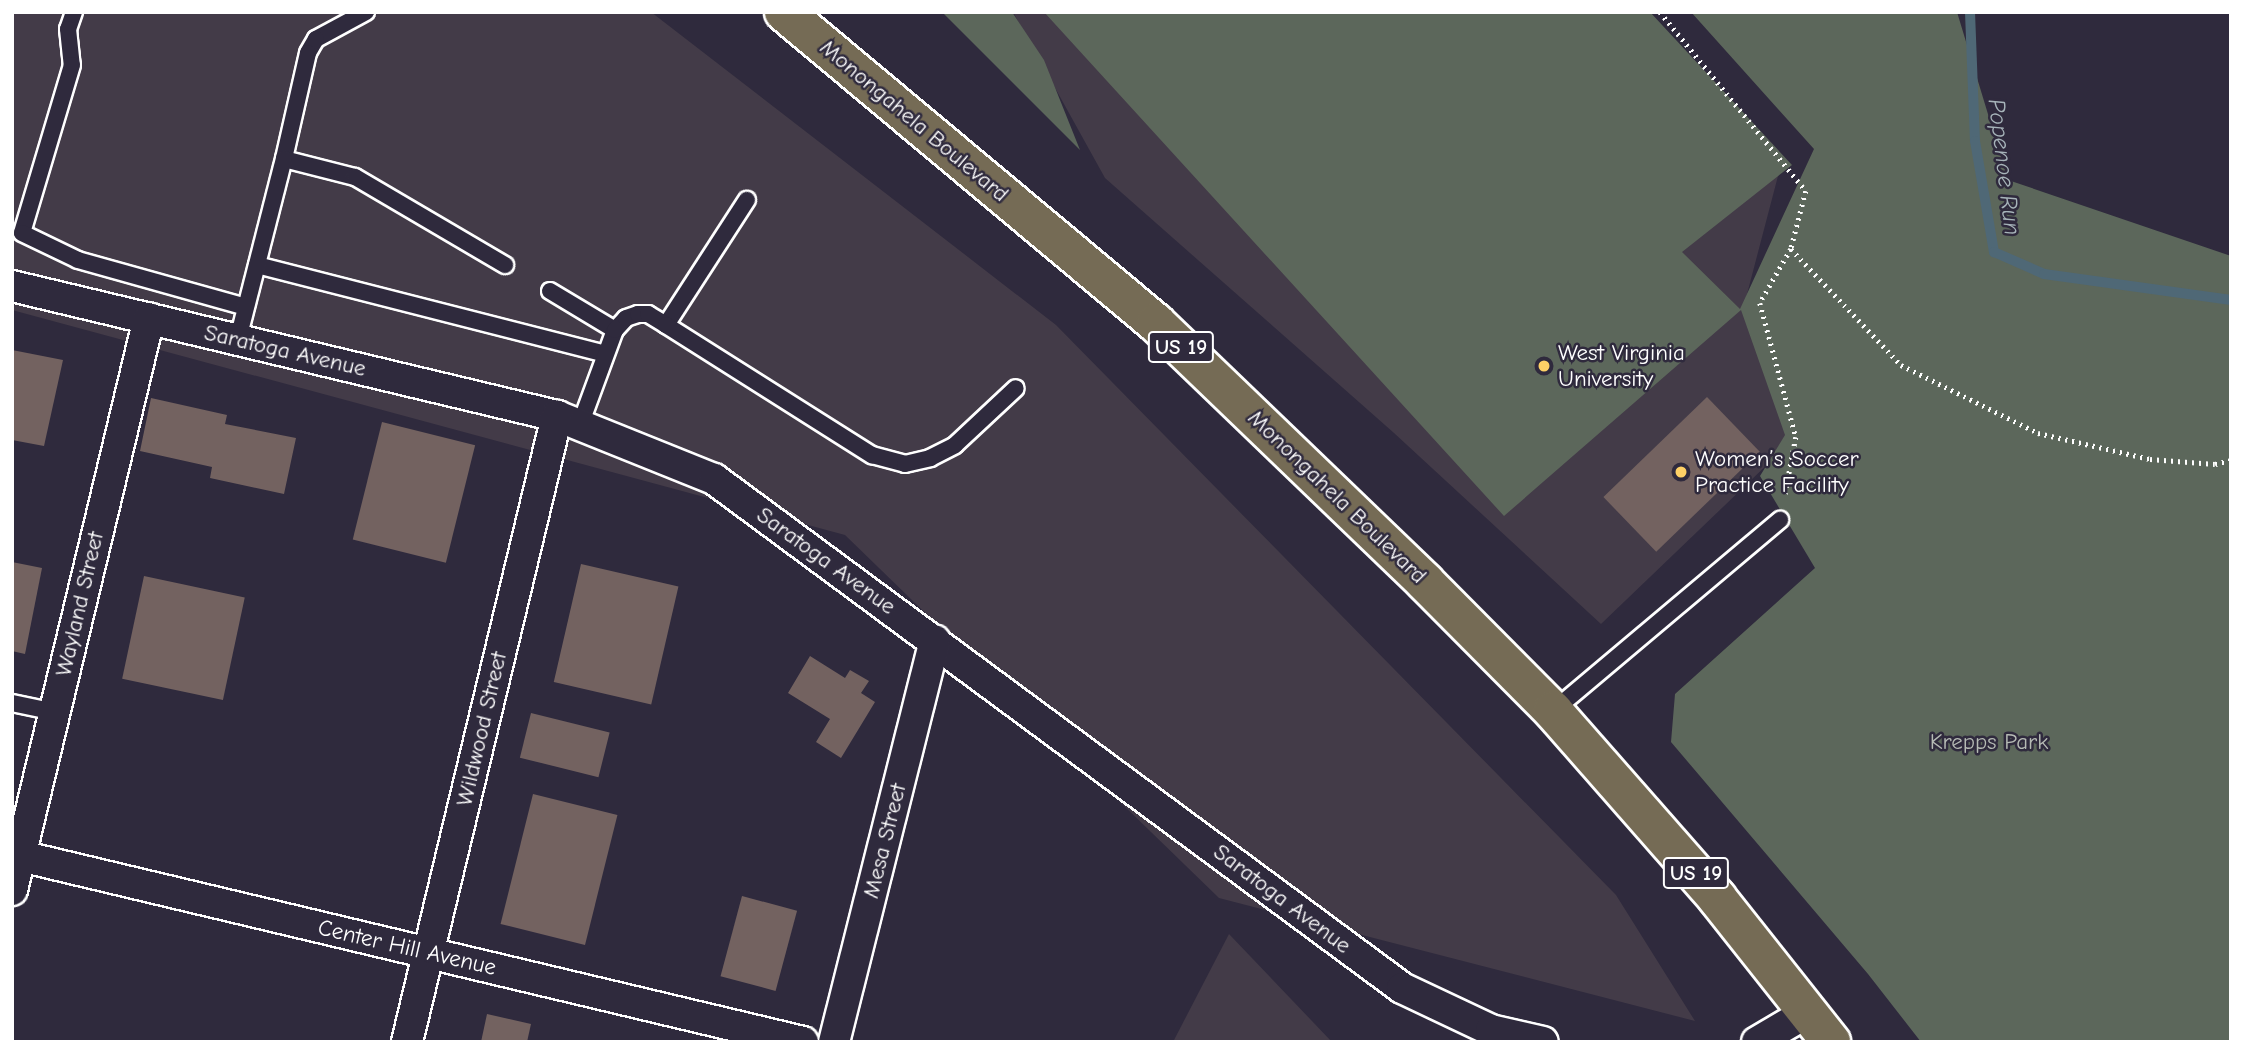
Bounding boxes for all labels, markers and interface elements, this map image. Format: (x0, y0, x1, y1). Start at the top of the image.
street label: Monongahela Boulevard (814, 34, 1014, 208)
water label: Popenoe Run (1981, 97, 2027, 237)
street label: Saratoga Avenue (202, 319, 368, 383)
road number: US 19 (1148, 330, 1214, 364)
place label: West Virginia University (1558, 339, 1685, 393)
marker: West Virginia University (1536, 358, 1552, 374)
street label: Monongahela Boulevard (1242, 404, 1432, 590)
place label: Women’s Soccer Practice Facility (1695, 445, 1859, 499)
marker: Women’s Soccer Practice Facility (1673, 464, 1689, 480)
street label: Saratoga Avenue (751, 501, 901, 621)
street label: Wayland Street (50, 529, 110, 679)
street label: Wildwood Street (451, 649, 513, 809)
park label: Krepps Park (1930, 728, 2048, 756)
street label: Mesa Street (857, 781, 913, 901)
street label: Saratoga Avenue (1208, 838, 1356, 960)
road number: US 19 (1663, 856, 1729, 890)
street label: Center Hill Avenue (315, 914, 499, 982)

